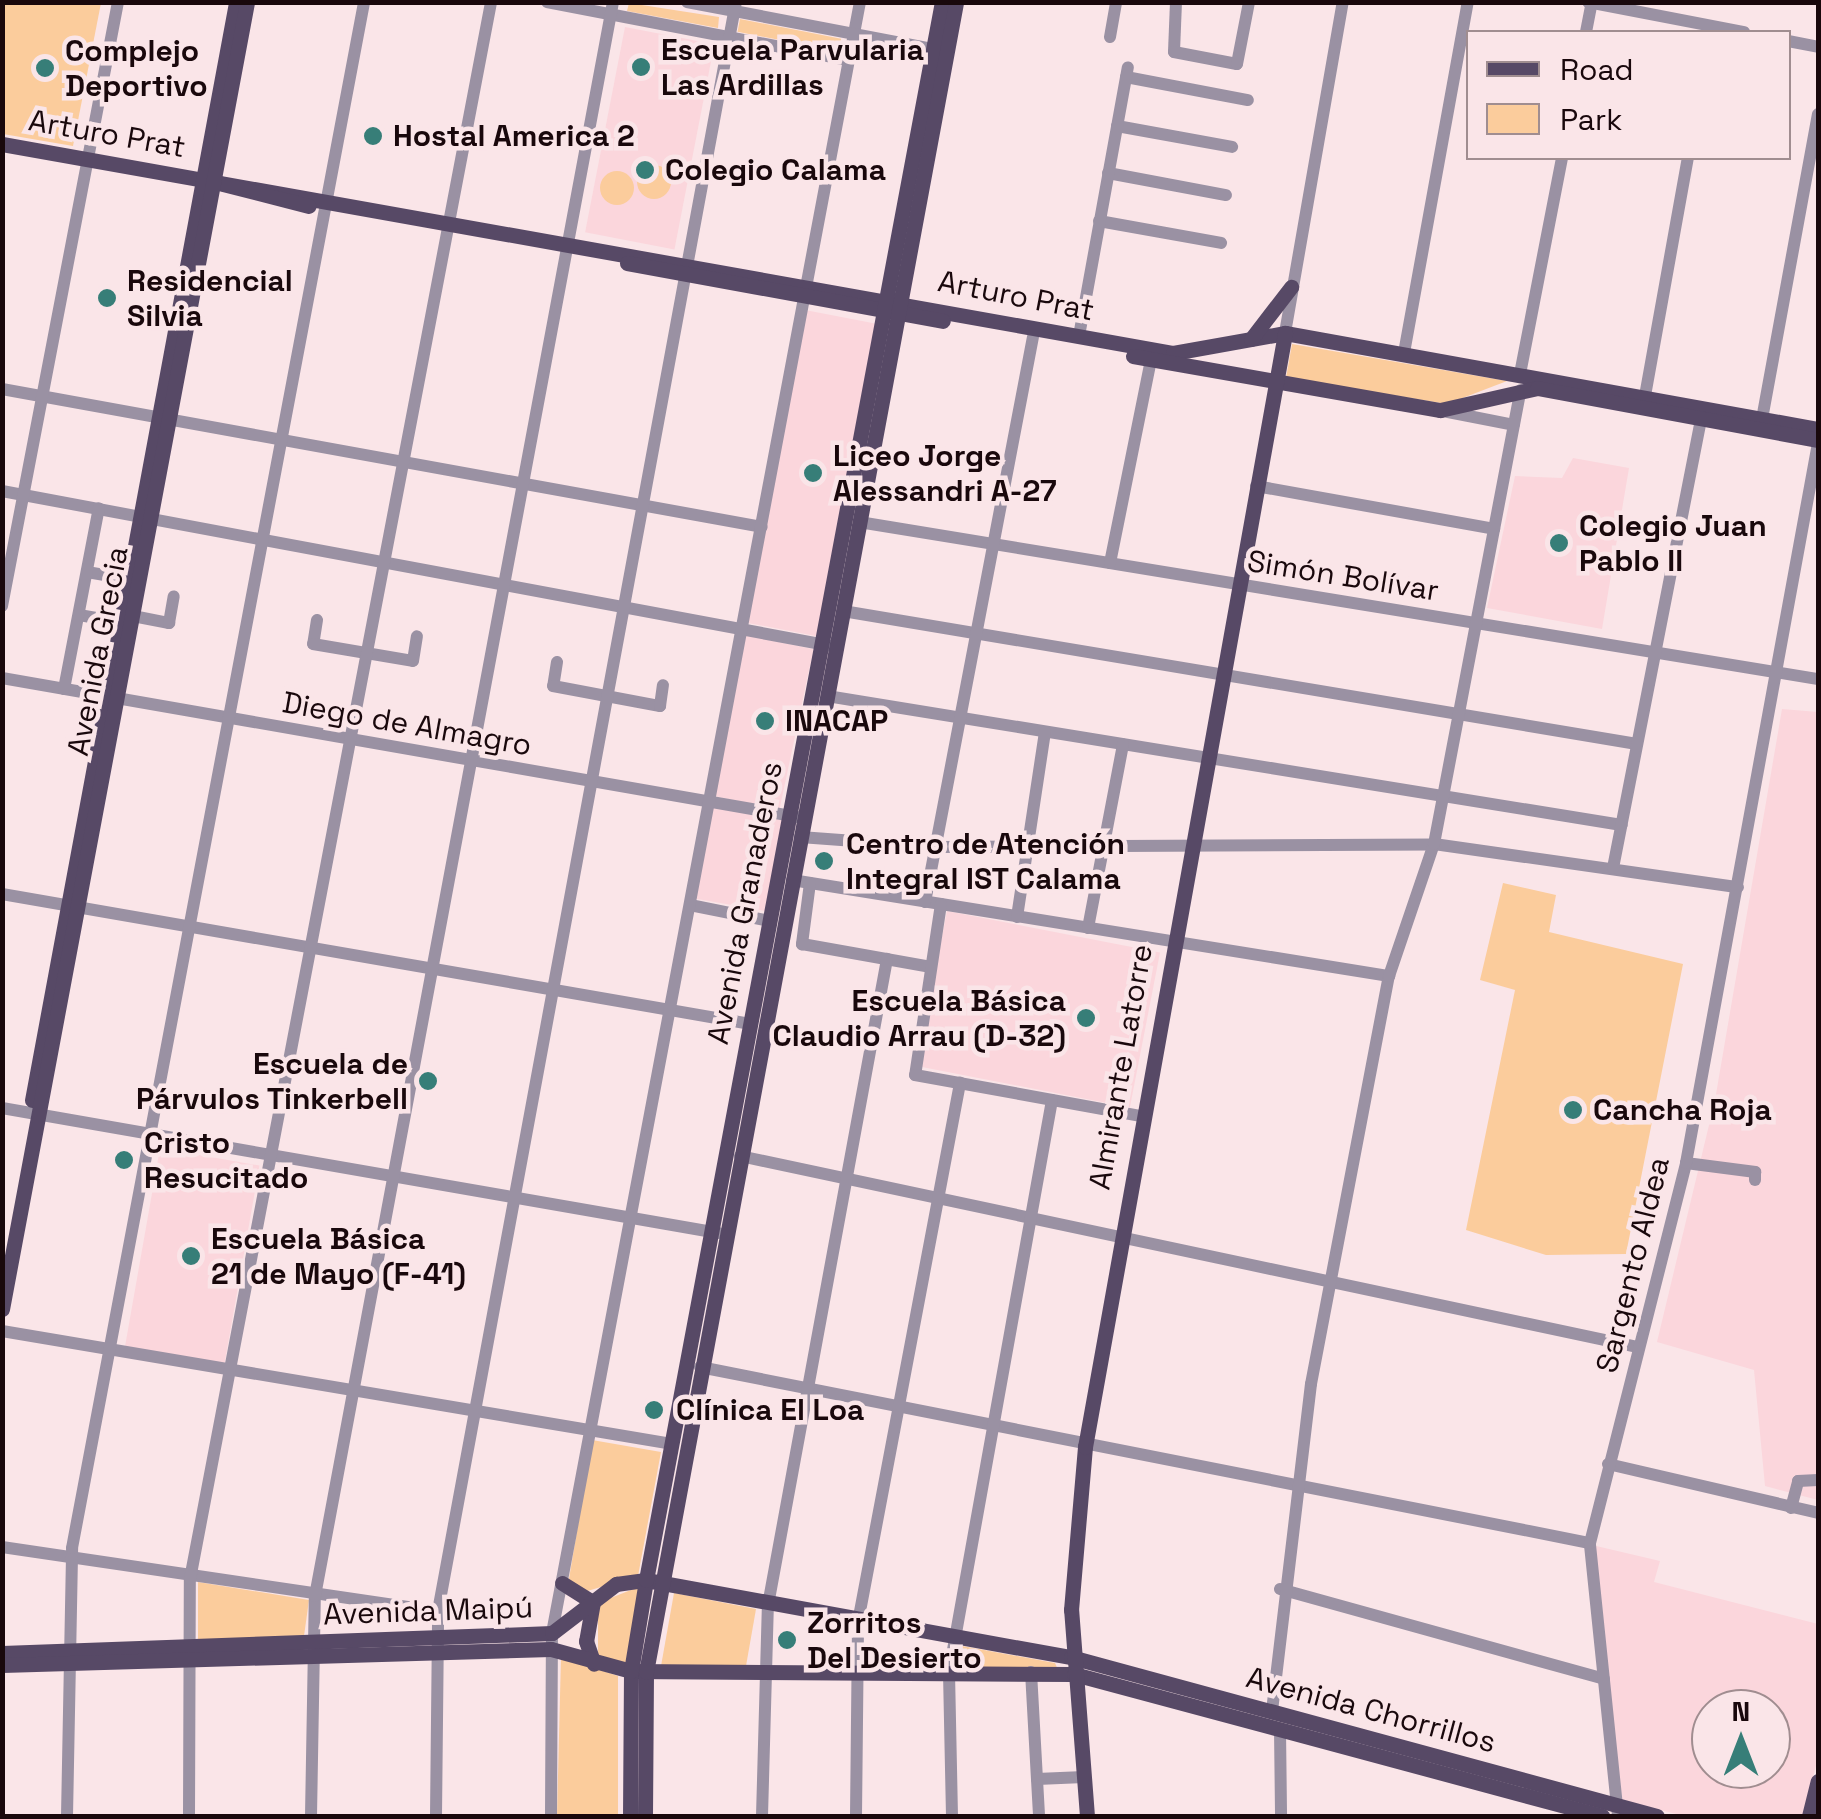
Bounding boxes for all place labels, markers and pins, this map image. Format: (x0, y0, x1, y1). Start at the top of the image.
place label: Escuela Parvularia Las Ardillas (661, 32, 924, 102)
place label: Complejo Deportivo (65, 33, 208, 104)
marker: Escuela Parvularia Las Ardillas (630, 56, 652, 78)
marker: Complejo Deportivo (34, 57, 56, 79)
place label: Hostal America 2 (393, 118, 635, 154)
marker: Hostal America 2 (362, 125, 384, 147)
place label: Colegio Calama (665, 152, 886, 188)
marker: Colegio Calama (634, 159, 656, 181)
place label: Residencial Silvia (127, 263, 293, 334)
marker: Residencial Silvia (96, 287, 118, 309)
place label: Liceo Jorge Alessandri A-27 (833, 438, 1057, 508)
marker: Liceo Jorge Alessandri A-27 (802, 462, 824, 484)
place label: Colegio Juan Pablo II (1579, 508, 1767, 578)
marker: Colegio Juan Pablo II (1548, 532, 1570, 554)
place label: INACAP (785, 703, 888, 739)
marker: INACAP (754, 710, 776, 732)
place label: Centro de Atención Integral IST Calama (846, 826, 1125, 896)
marker: Centro de Atención Integral IST Calama (811, 848, 837, 874)
place label: Escuela Básica Claudio Arrau (D-32) (772, 983, 1066, 1054)
marker: Escuela Básica Claudio Arrau (D-32) (1075, 1007, 1097, 1029)
place label: Escuela de Párvulos Tinkerbell (135, 1046, 408, 1116)
marker: Escuela de Párvulos Tinkerbell (417, 1070, 439, 1092)
place label: Cancha Roja (1593, 1092, 1772, 1128)
marker: Cancha Roja (1562, 1099, 1584, 1121)
place label: Cristo Resucitado (144, 1125, 308, 1196)
marker: Cristo Resucitado (113, 1149, 135, 1171)
place label: Escuela Básica 21 de Mayo (F-41) (211, 1221, 466, 1292)
marker: Escuela Básica 21 de Mayo (F-41) (180, 1245, 202, 1267)
place label: Clínica El Loa (676, 1392, 864, 1428)
marker: Clínica El Loa (641, 1397, 667, 1423)
place label: Zorritos Del Desierto (807, 1605, 982, 1676)
marker: Zorritos Del Desierto (776, 1629, 798, 1651)

